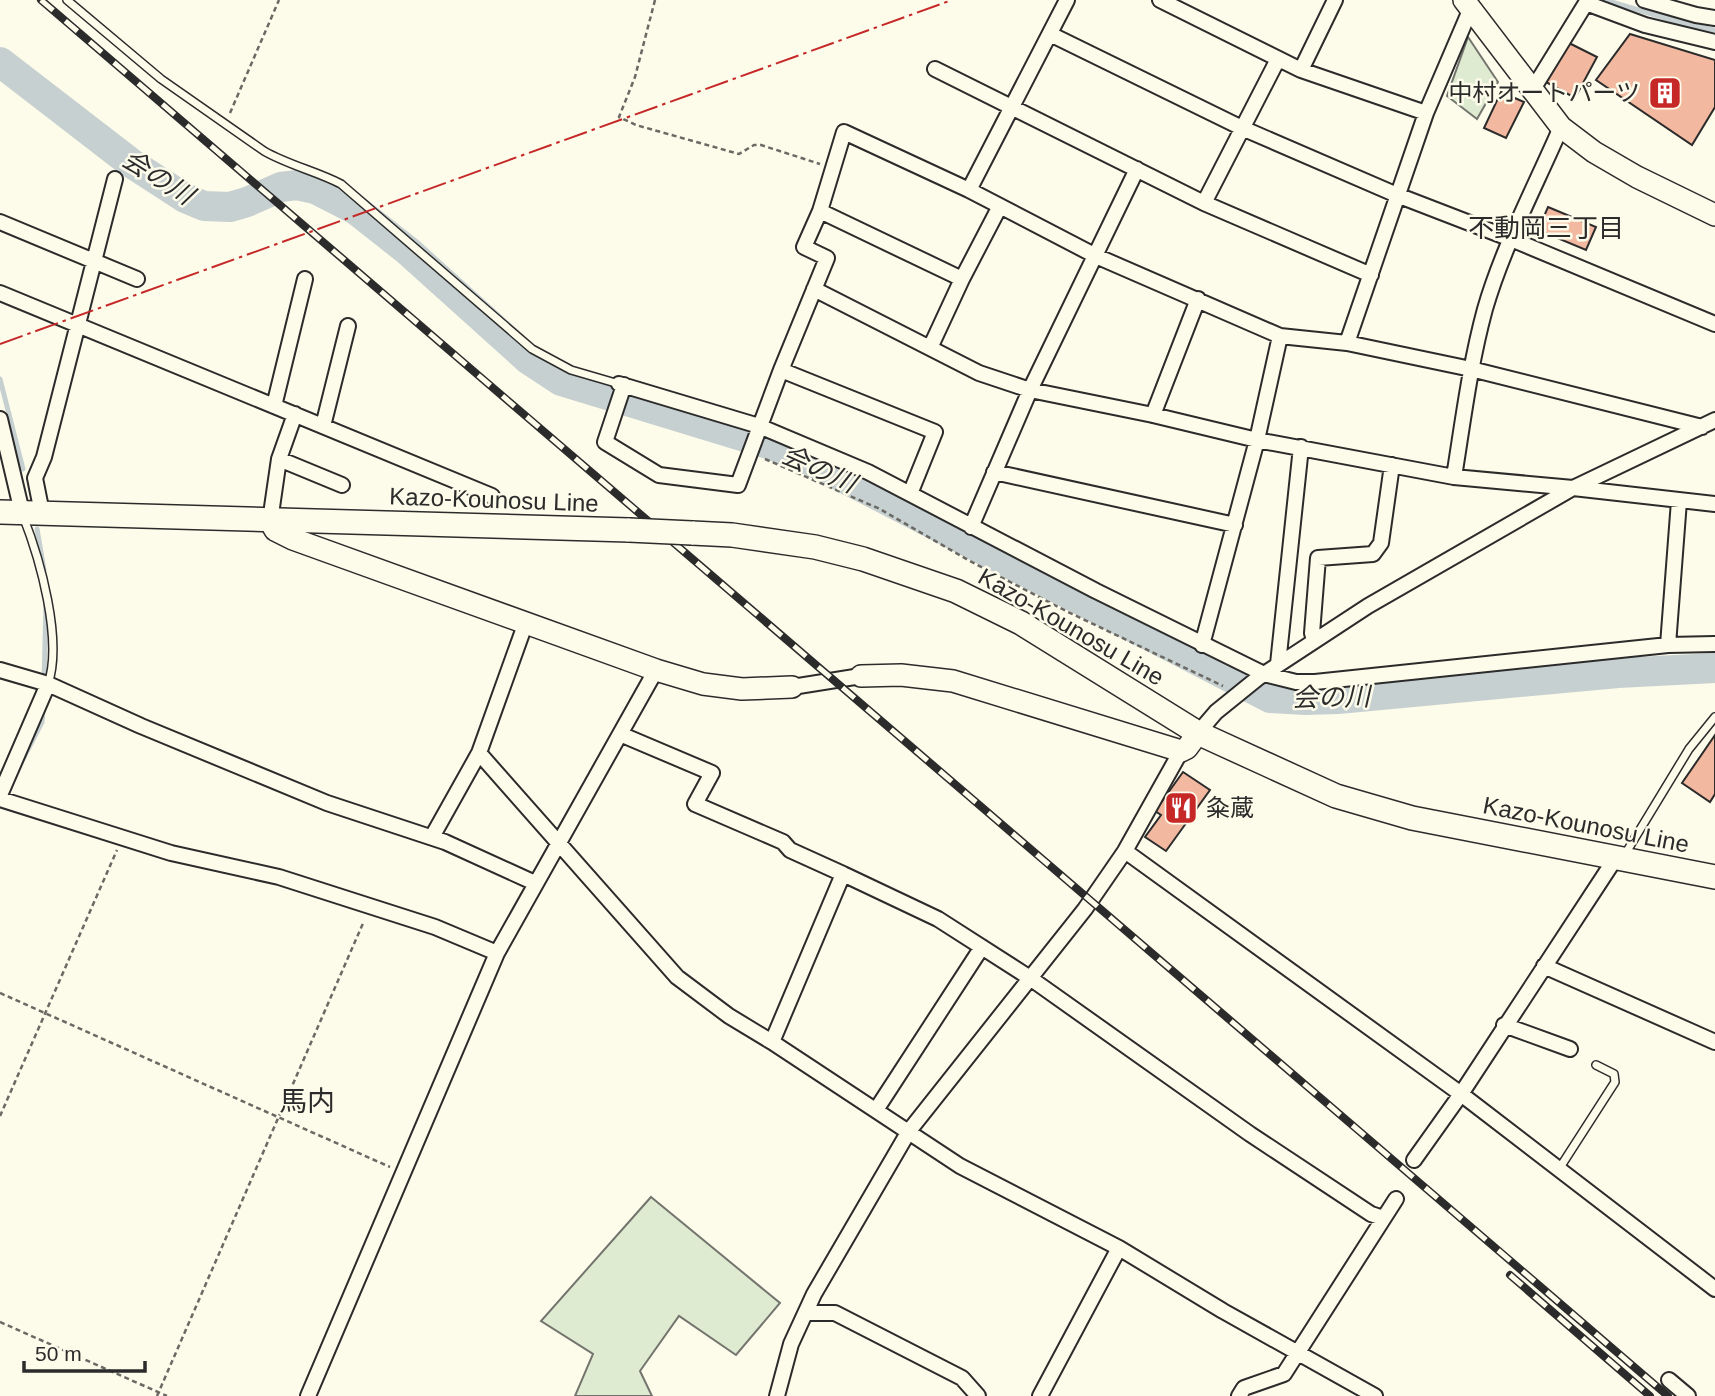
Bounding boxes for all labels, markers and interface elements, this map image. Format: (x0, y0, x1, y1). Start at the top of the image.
building icon: 中村オートパーツ (1646, 74, 1684, 112)
place label: 中村オートパーツ (1448, 79, 1640, 106)
water label: 会の川 (117, 144, 202, 212)
district label: 不動岡三丁目 (1468, 213, 1624, 243)
water label: 会の川 (777, 439, 863, 500)
street label: Kazo-Kounosu Line (389, 482, 599, 517)
street label: Kazo-Kounosu Line (974, 563, 1169, 691)
water label: 会の川 (1292, 681, 1373, 713)
restaurant icon: 粂蔵 (1162, 789, 1200, 827)
street label: Kazo-Kounosu Line (1481, 791, 1691, 858)
place label: 粂蔵 (1206, 794, 1254, 821)
district label: 馬内 (279, 1086, 335, 1117)
scale bar (24, 1330, 145, 1374)
text: 50 m (35, 1342, 82, 1365)

